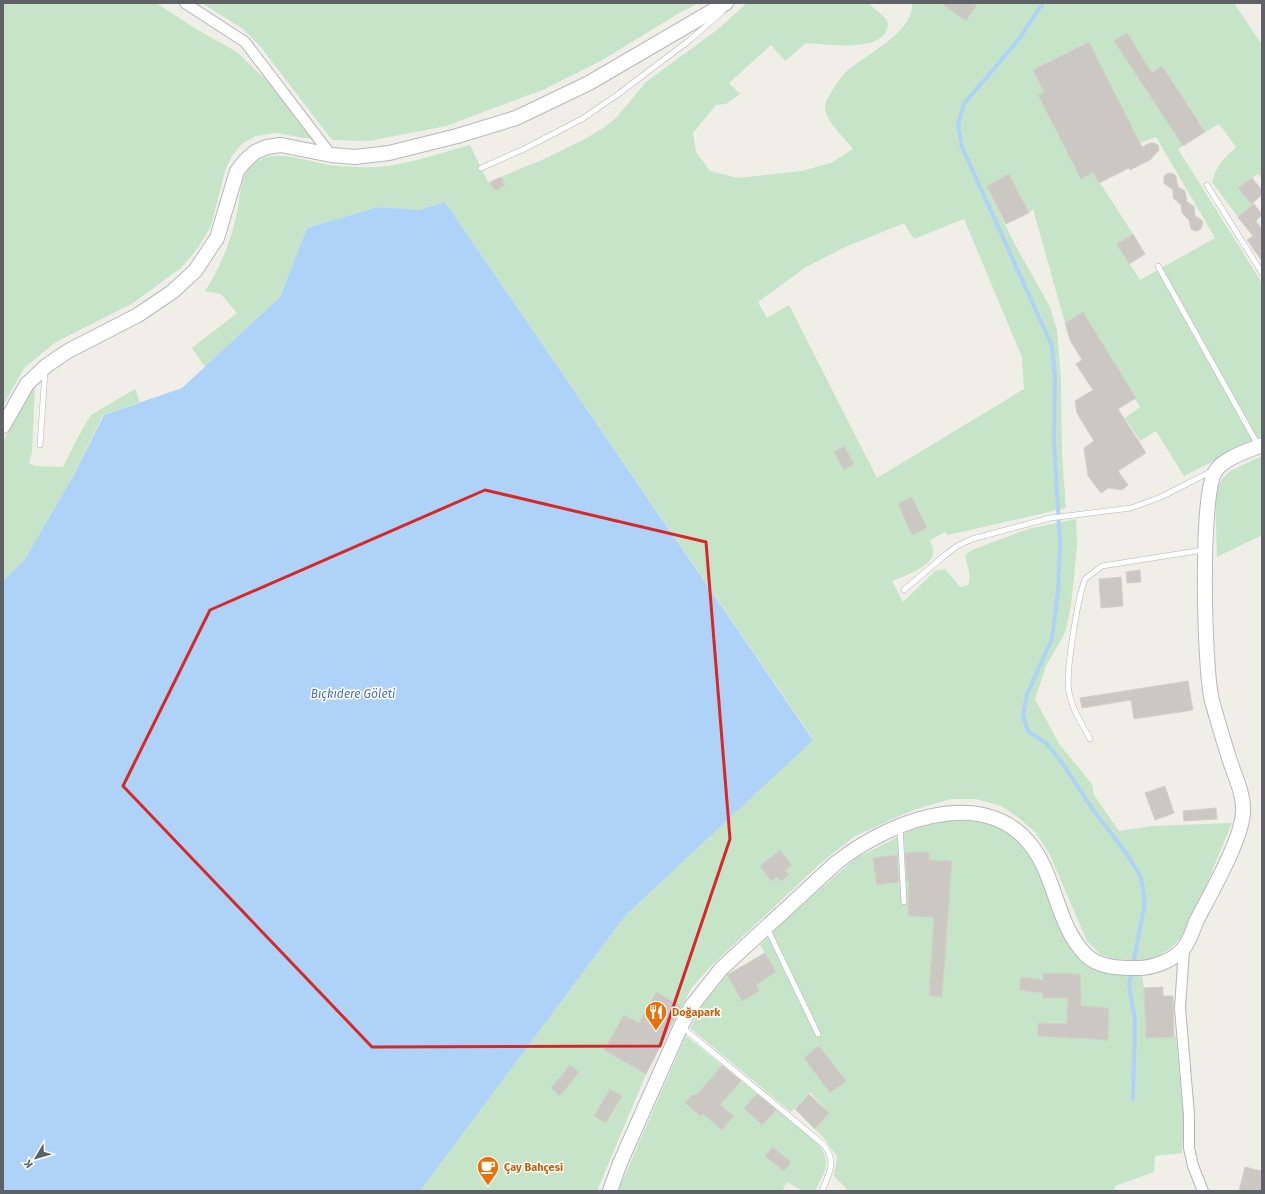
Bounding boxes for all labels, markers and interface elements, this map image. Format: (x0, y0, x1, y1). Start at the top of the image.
water label: Bıçkıdere Göleti (311, 687, 396, 701)
restaurant icon: Doğapark (643, 999, 669, 1032)
place label: Doğapark (672, 1006, 721, 1019)
north arrow (16, 1138, 56, 1178)
cafe icon: Çay Bahçesi (475, 1154, 501, 1187)
text: K (21, 1156, 36, 1171)
place label: Çay Bahçesi (504, 1161, 563, 1174)

